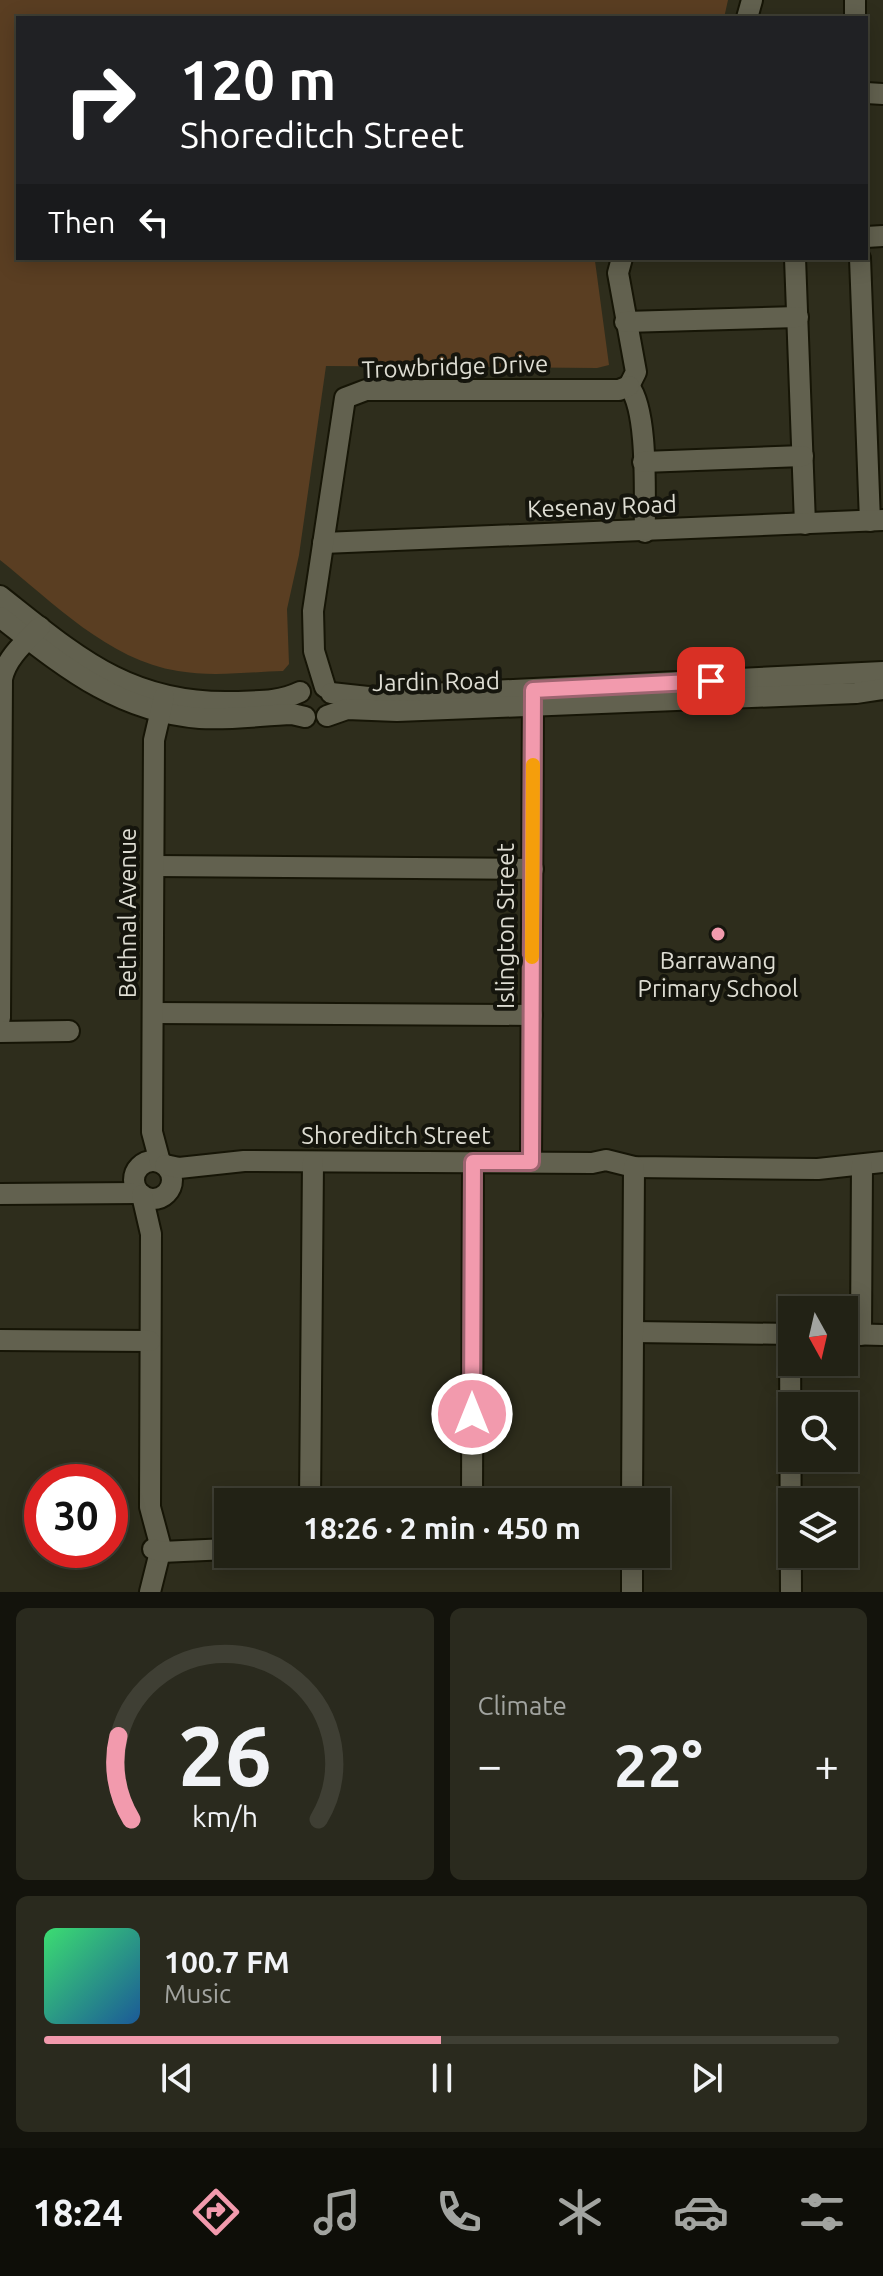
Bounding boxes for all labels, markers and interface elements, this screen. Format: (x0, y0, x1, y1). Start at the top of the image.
icon: right (48, 48, 152, 152)
text: 120 m (180, 48, 336, 111)
text: Shoreditch Street (180, 114, 464, 155)
icon: left (132, 200, 176, 244)
text: Then (48, 205, 116, 239)
street label: Trowbridge Drive (361, 350, 549, 383)
street label: Kesenay Road (527, 490, 677, 523)
pin (677, 647, 745, 715)
icon: arrive (689, 659, 733, 703)
street label: Jardin Road (372, 667, 500, 696)
street label: Bethnal Avenue (114, 828, 141, 998)
street label: Islington Street (492, 843, 519, 1009)
marker: Barrawang Primary School (709, 925, 727, 943)
place label: Barrawang Primary School (638, 947, 798, 1002)
street label: Shoreditch Street (301, 1122, 491, 1149)
north arrow (778, 1296, 858, 1376)
map controls (778, 1296, 858, 1568)
position arrow (430, 1372, 514, 1456)
button: search (778, 1392, 858, 1472)
speed limit sign: 30 (24, 1464, 128, 1568)
button: layers (778, 1488, 858, 1568)
text: 18:26 · 2 min · 450 m (303, 1511, 581, 1545)
text: Climate (478, 1691, 567, 1720)
text: 26 (178, 1708, 272, 1802)
text: 22° (614, 1731, 703, 1798)
text: − (478, 1740, 502, 1789)
text: + (814, 1740, 839, 1789)
text: km/h (192, 1800, 258, 1832)
text: 100.7 FM (164, 1945, 290, 1979)
text: Music (164, 1979, 231, 2008)
icon: previous (155, 2056, 199, 2100)
icon: pause (420, 2056, 464, 2100)
icon: next (685, 2056, 729, 2100)
icon: directions (188, 2184, 244, 2240)
icon: music (309, 2184, 365, 2240)
icon: phone (431, 2184, 487, 2240)
icon: climate (552, 2184, 608, 2240)
icon: car (673, 2184, 729, 2240)
icon: filters (794, 2184, 850, 2240)
text: 18:24 (33, 2192, 123, 2233)

